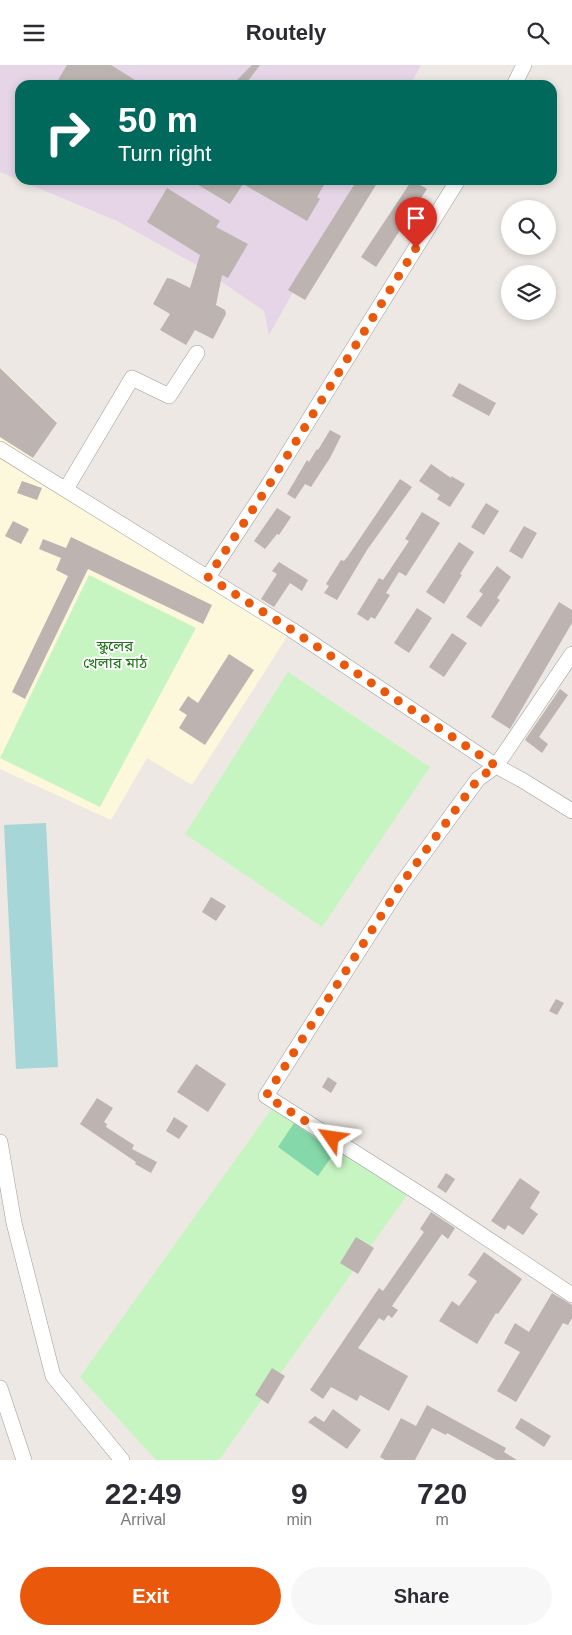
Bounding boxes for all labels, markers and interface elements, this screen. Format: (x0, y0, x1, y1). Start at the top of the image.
icon: menu (20, 19, 48, 47)
icon: search (524, 19, 552, 47)
text: Routely (246, 20, 326, 45)
icon: right (35, 100, 100, 165)
text: 50 m (118, 100, 198, 139)
text: Turn right (118, 141, 211, 166)
pin (395, 197, 437, 248)
map controls (501, 200, 556, 320)
button: search (501, 200, 556, 255)
icon: arrive (402, 204, 430, 232)
button: layers (501, 265, 556, 320)
park label: স্কুলের খেলার মাঠ (83, 637, 148, 671)
position arrow (305, 1111, 357, 1163)
text: 22:49 (105, 1477, 182, 1510)
text: 9 (291, 1477, 308, 1510)
text: 720 (417, 1477, 467, 1510)
text: Arrival (121, 1511, 166, 1528)
text: min (286, 1511, 312, 1528)
text: m (435, 1511, 449, 1528)
button: Exit (20, 1567, 281, 1625)
button: Share (291, 1567, 552, 1625)

